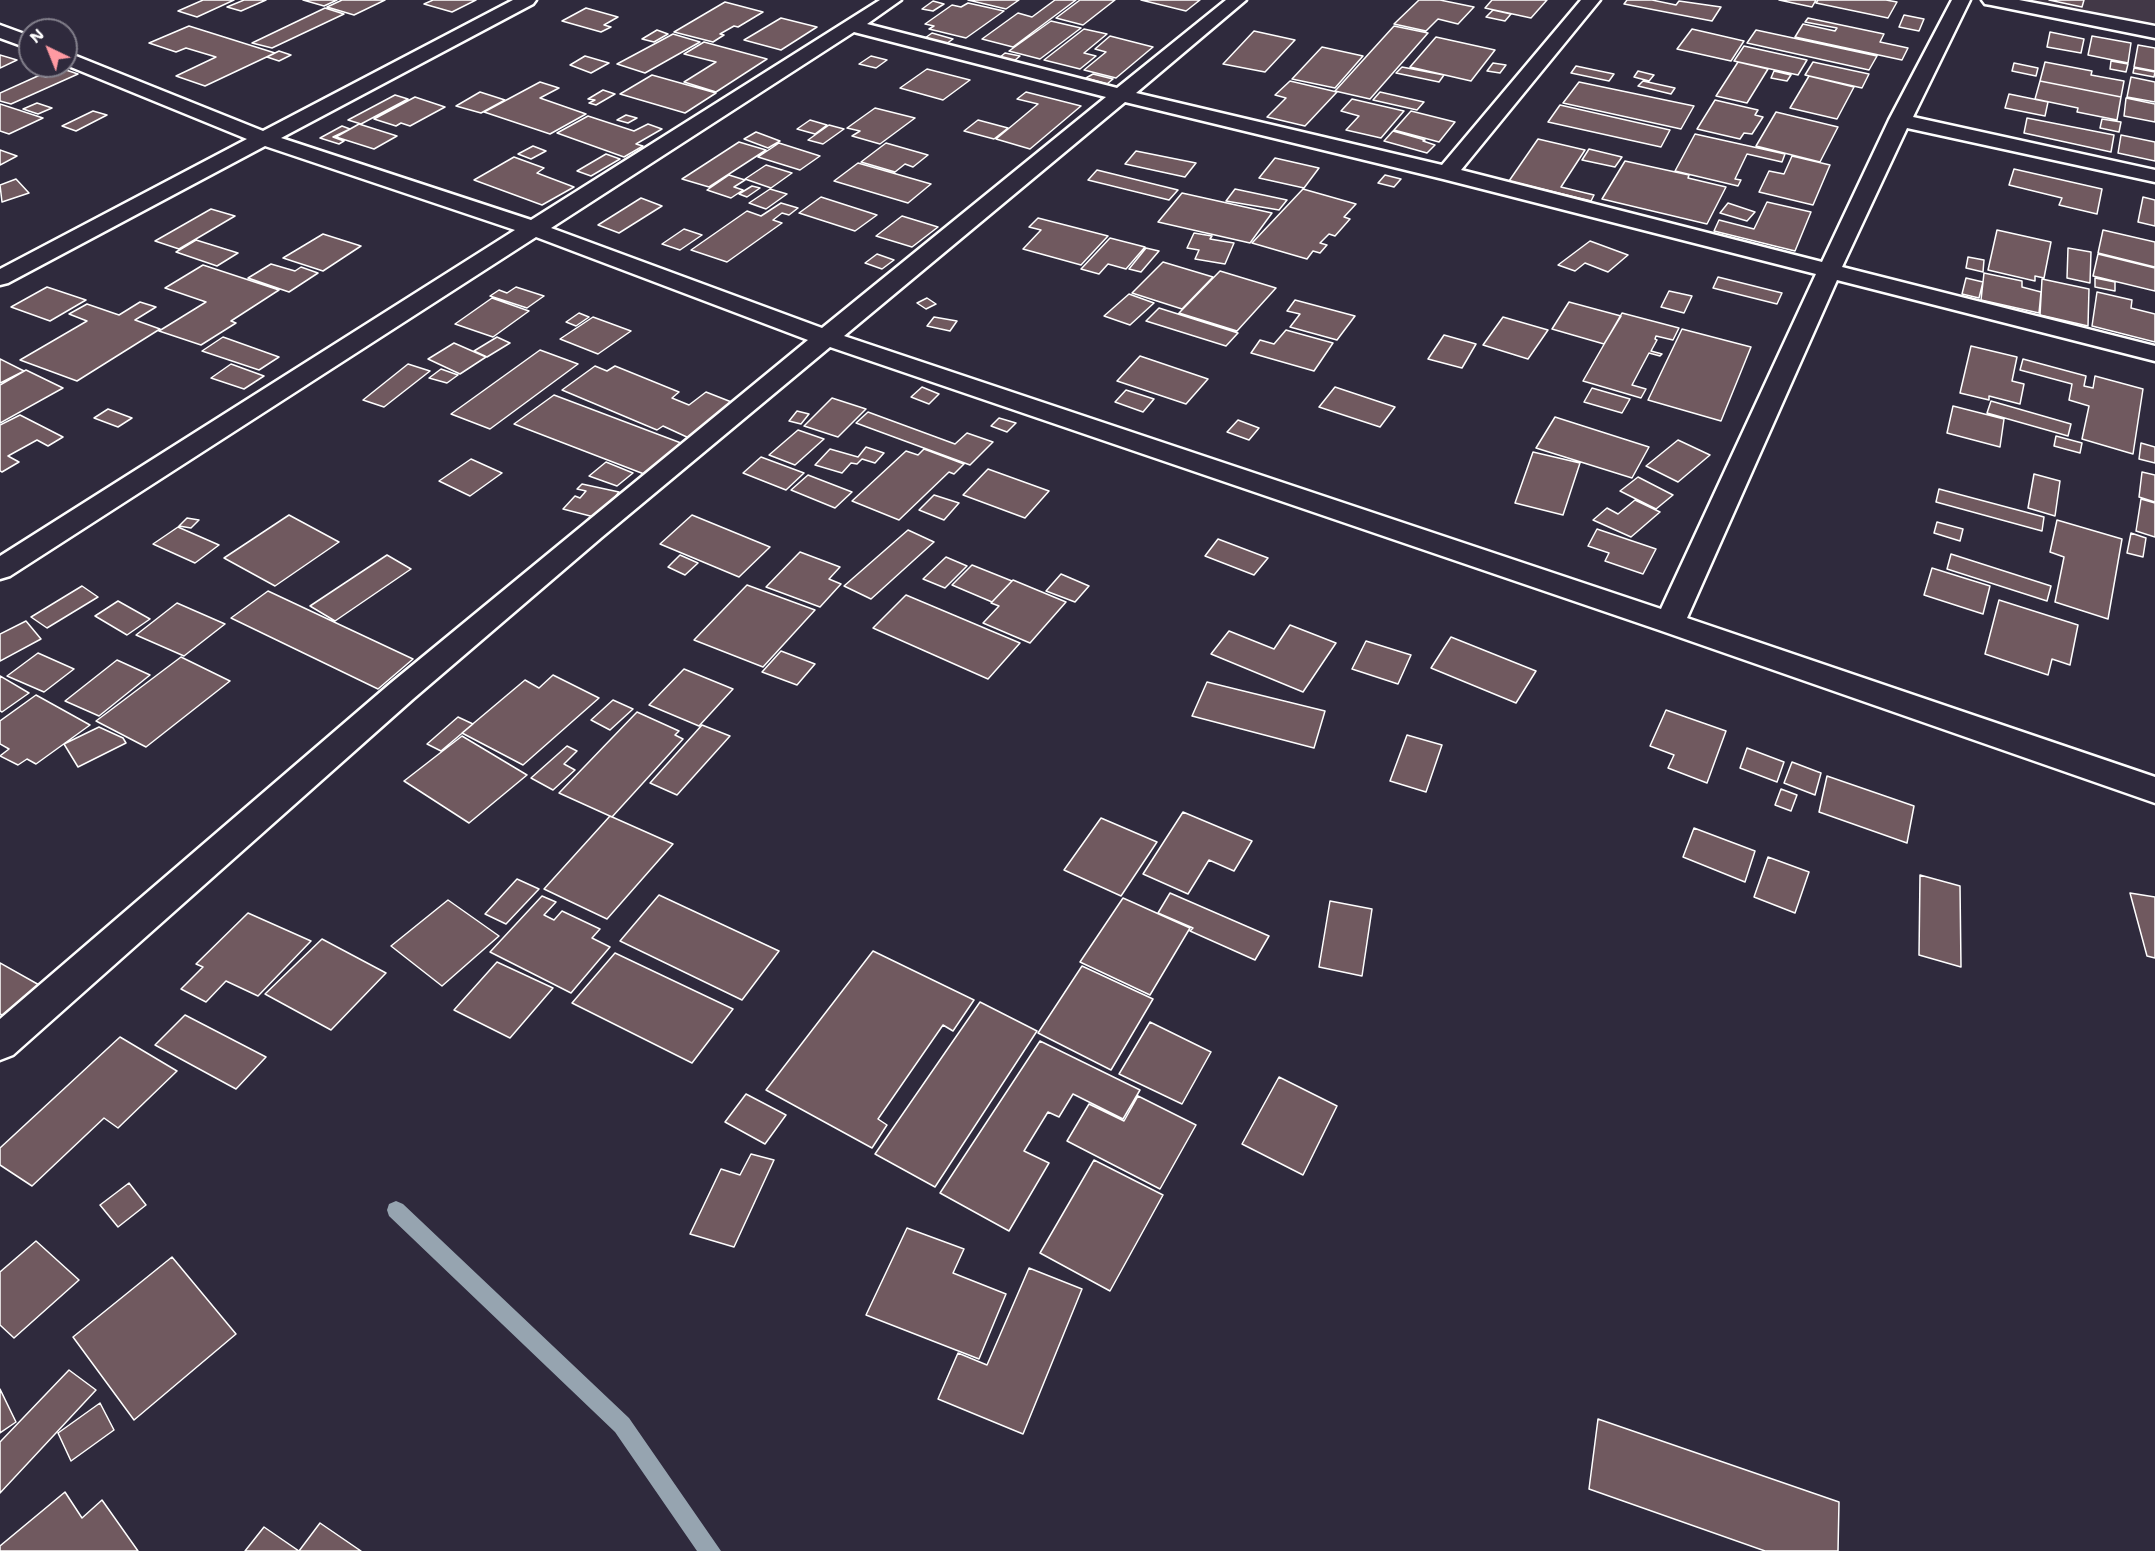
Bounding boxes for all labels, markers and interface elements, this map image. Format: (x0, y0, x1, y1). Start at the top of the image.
north arrow (18, 18, 78, 78)
text: N (25, 24, 49, 48)

